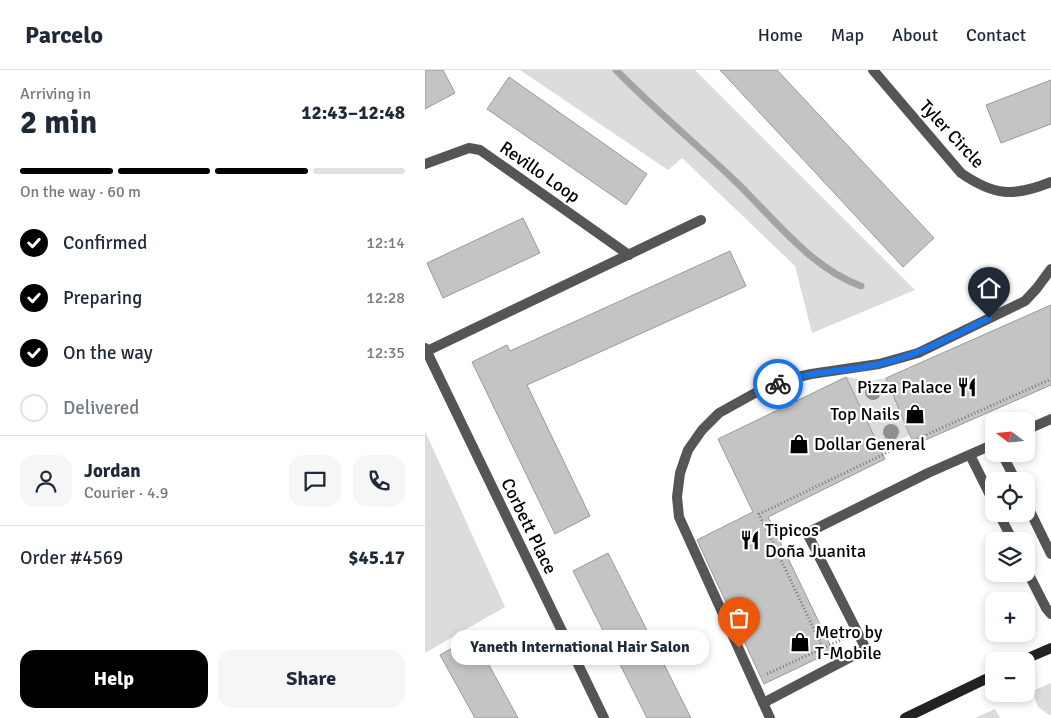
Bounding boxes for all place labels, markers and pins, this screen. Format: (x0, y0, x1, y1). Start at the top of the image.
pin (968, 267, 1010, 318)
place label: Pizza Palace (857, 376, 952, 398)
restaurant icon: Pizza Palace (956, 376, 978, 398)
place label: Top Nails (830, 403, 900, 425)
shop icon: Top Nails (904, 403, 926, 425)
shop icon: Dollar General (788, 433, 810, 455)
place label: Dollar General (814, 433, 925, 455)
place label: Tipicos Doña Juanita (765, 519, 866, 562)
restaurant icon: Tipicos Doña Juanita (739, 529, 761, 551)
pin (718, 597, 760, 648)
place label: Metro by T-Mobile (815, 621, 883, 664)
callout: Yaneth International Hair Salon (451, 630, 709, 666)
shop icon: Metro by T-Mobile (789, 631, 811, 653)

